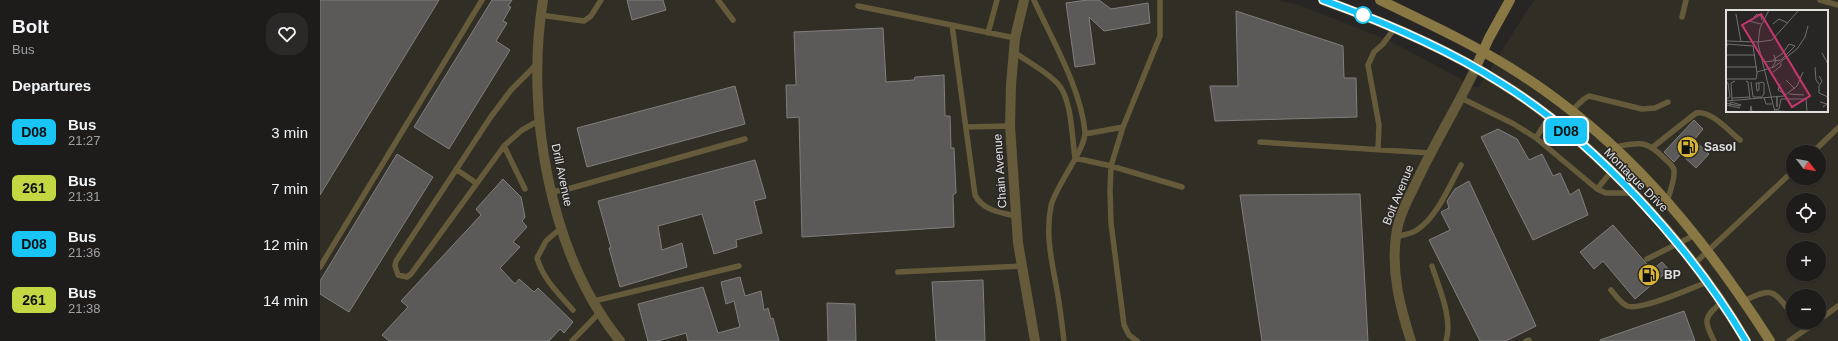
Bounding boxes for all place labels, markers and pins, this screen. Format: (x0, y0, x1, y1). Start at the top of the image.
unlabelled marker (1354, 6, 1372, 24)
fuel station icon: Sasol (1675, 134, 1701, 160)
place label: Sasol (1704, 140, 1736, 154)
fuel station icon: BP (1636, 262, 1662, 288)
place label: BP (1664, 268, 1681, 282)

